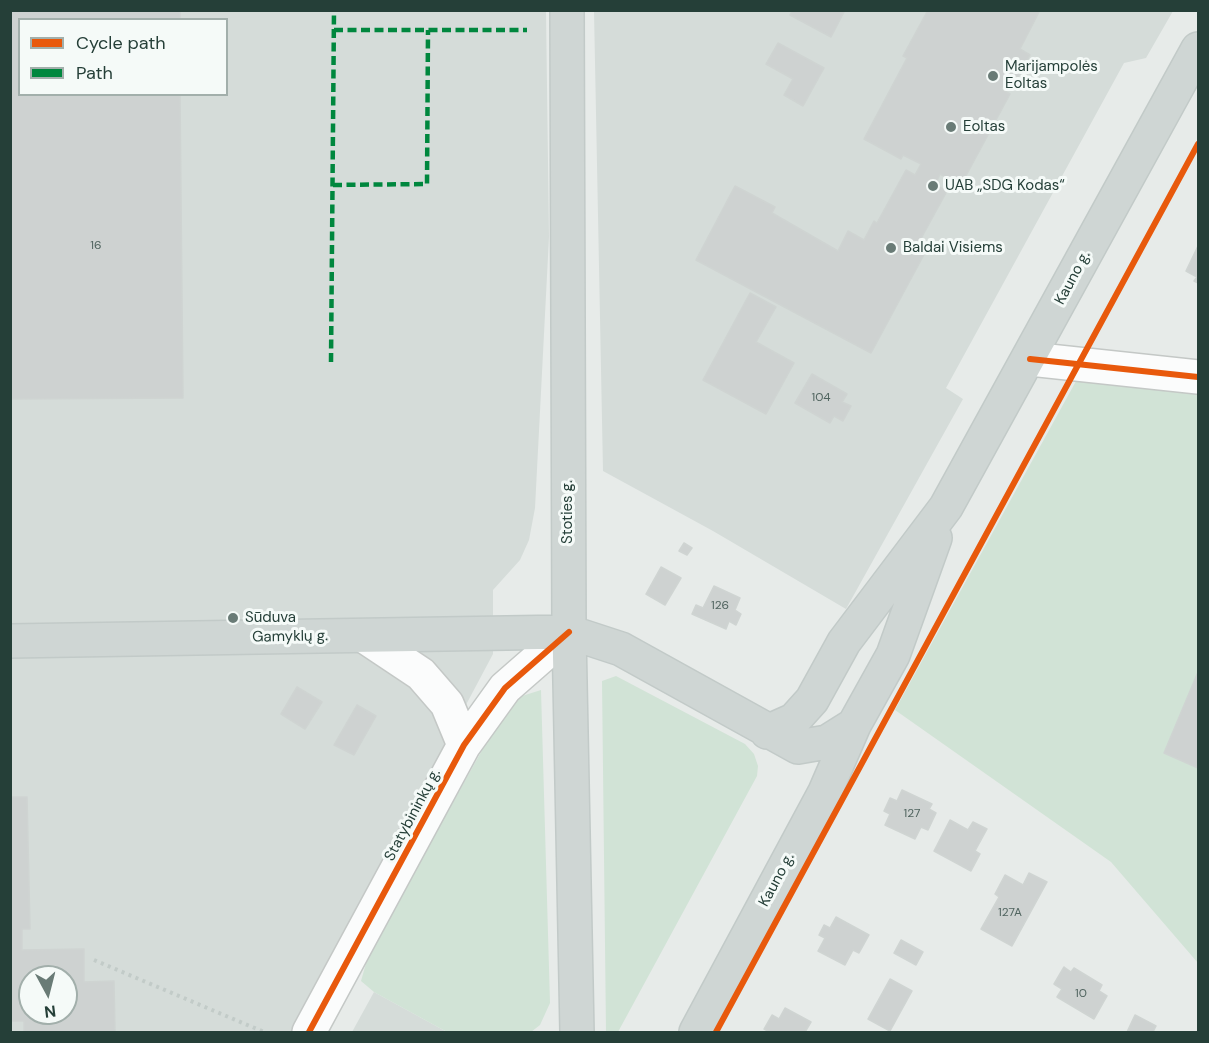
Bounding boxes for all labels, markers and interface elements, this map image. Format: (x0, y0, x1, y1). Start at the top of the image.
legend (18, 18, 228, 96)
text: Cycle path (76, 31, 166, 55)
place label: Marijampolės Eoltas (1005, 58, 1098, 93)
text: Path (76, 61, 113, 85)
marker: Marijampolės Eoltas (986, 69, 1000, 83)
place label: Eoltas (963, 118, 1005, 136)
marker: Eoltas (944, 120, 958, 134)
place label: UAB „SDG Kodas“ (945, 177, 1065, 195)
marker: UAB „SDG Kodas“ (926, 179, 940, 193)
house number: 16 (90, 239, 102, 253)
place label: Baldai Visiems (903, 239, 1003, 257)
marker: Baldai Visiems (884, 241, 898, 255)
street label: Kauno g. (1051, 248, 1095, 308)
house number: 104 (811, 391, 831, 405)
street label: Stoties g. (559, 480, 577, 544)
house number: 126 (711, 599, 729, 613)
place label: Sūduva (245, 609, 296, 627)
marker: Sūduva (226, 611, 240, 625)
street label: Gamyklų g. (252, 627, 328, 647)
street label: Statybininkų g. (381, 766, 445, 864)
house number: 127 (904, 807, 920, 821)
street label: Kauno g. (755, 850, 799, 910)
house number: 127A (998, 906, 1022, 920)
north arrow (18, 965, 78, 1025)
house number: 10 (1075, 987, 1087, 1001)
text: N (43, 1000, 57, 1023)

